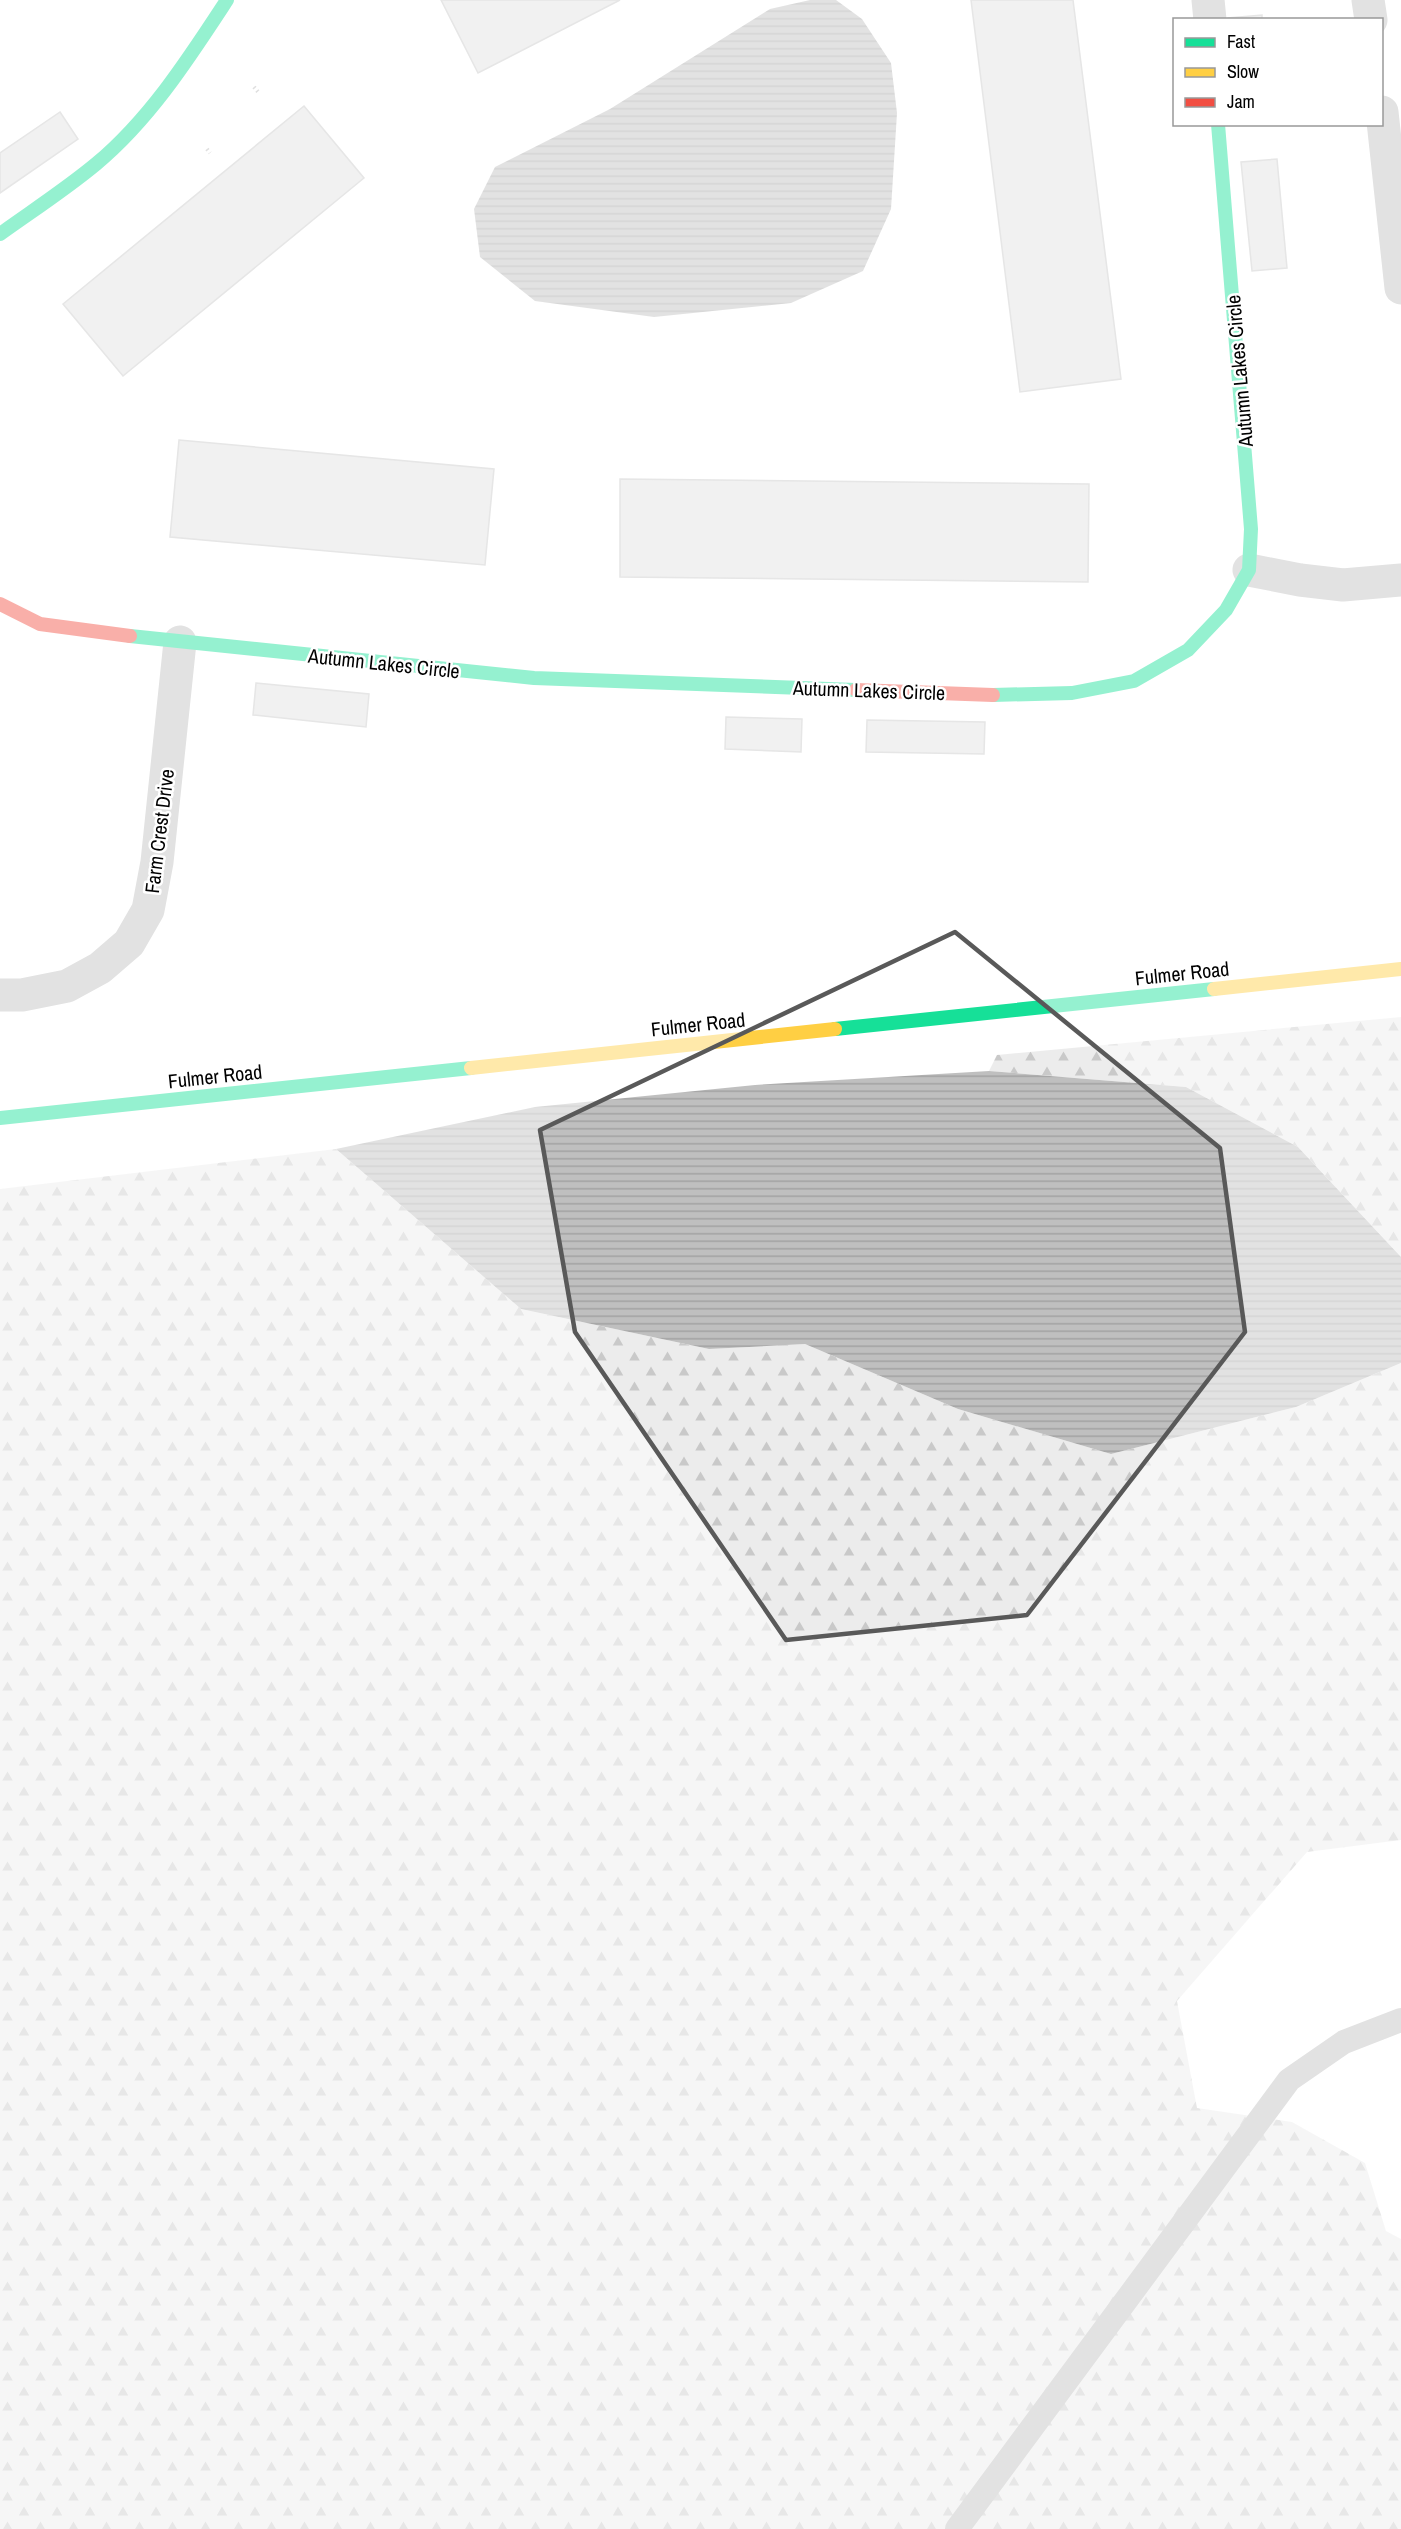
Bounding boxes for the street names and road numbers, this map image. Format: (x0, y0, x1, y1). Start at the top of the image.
street label: Autumn Lakes Circle (1219, 294, 1259, 449)
street label: Autumn Lakes Circle (306, 642, 461, 684)
street label: Autumn Lakes Circle (791, 674, 946, 706)
street label: Farm Crest Drive (138, 767, 180, 895)
street label: Fulmer Road (1133, 955, 1231, 991)
street label: Fulmer Road (649, 1006, 747, 1042)
street label: Fulmer Road (166, 1058, 264, 1094)

